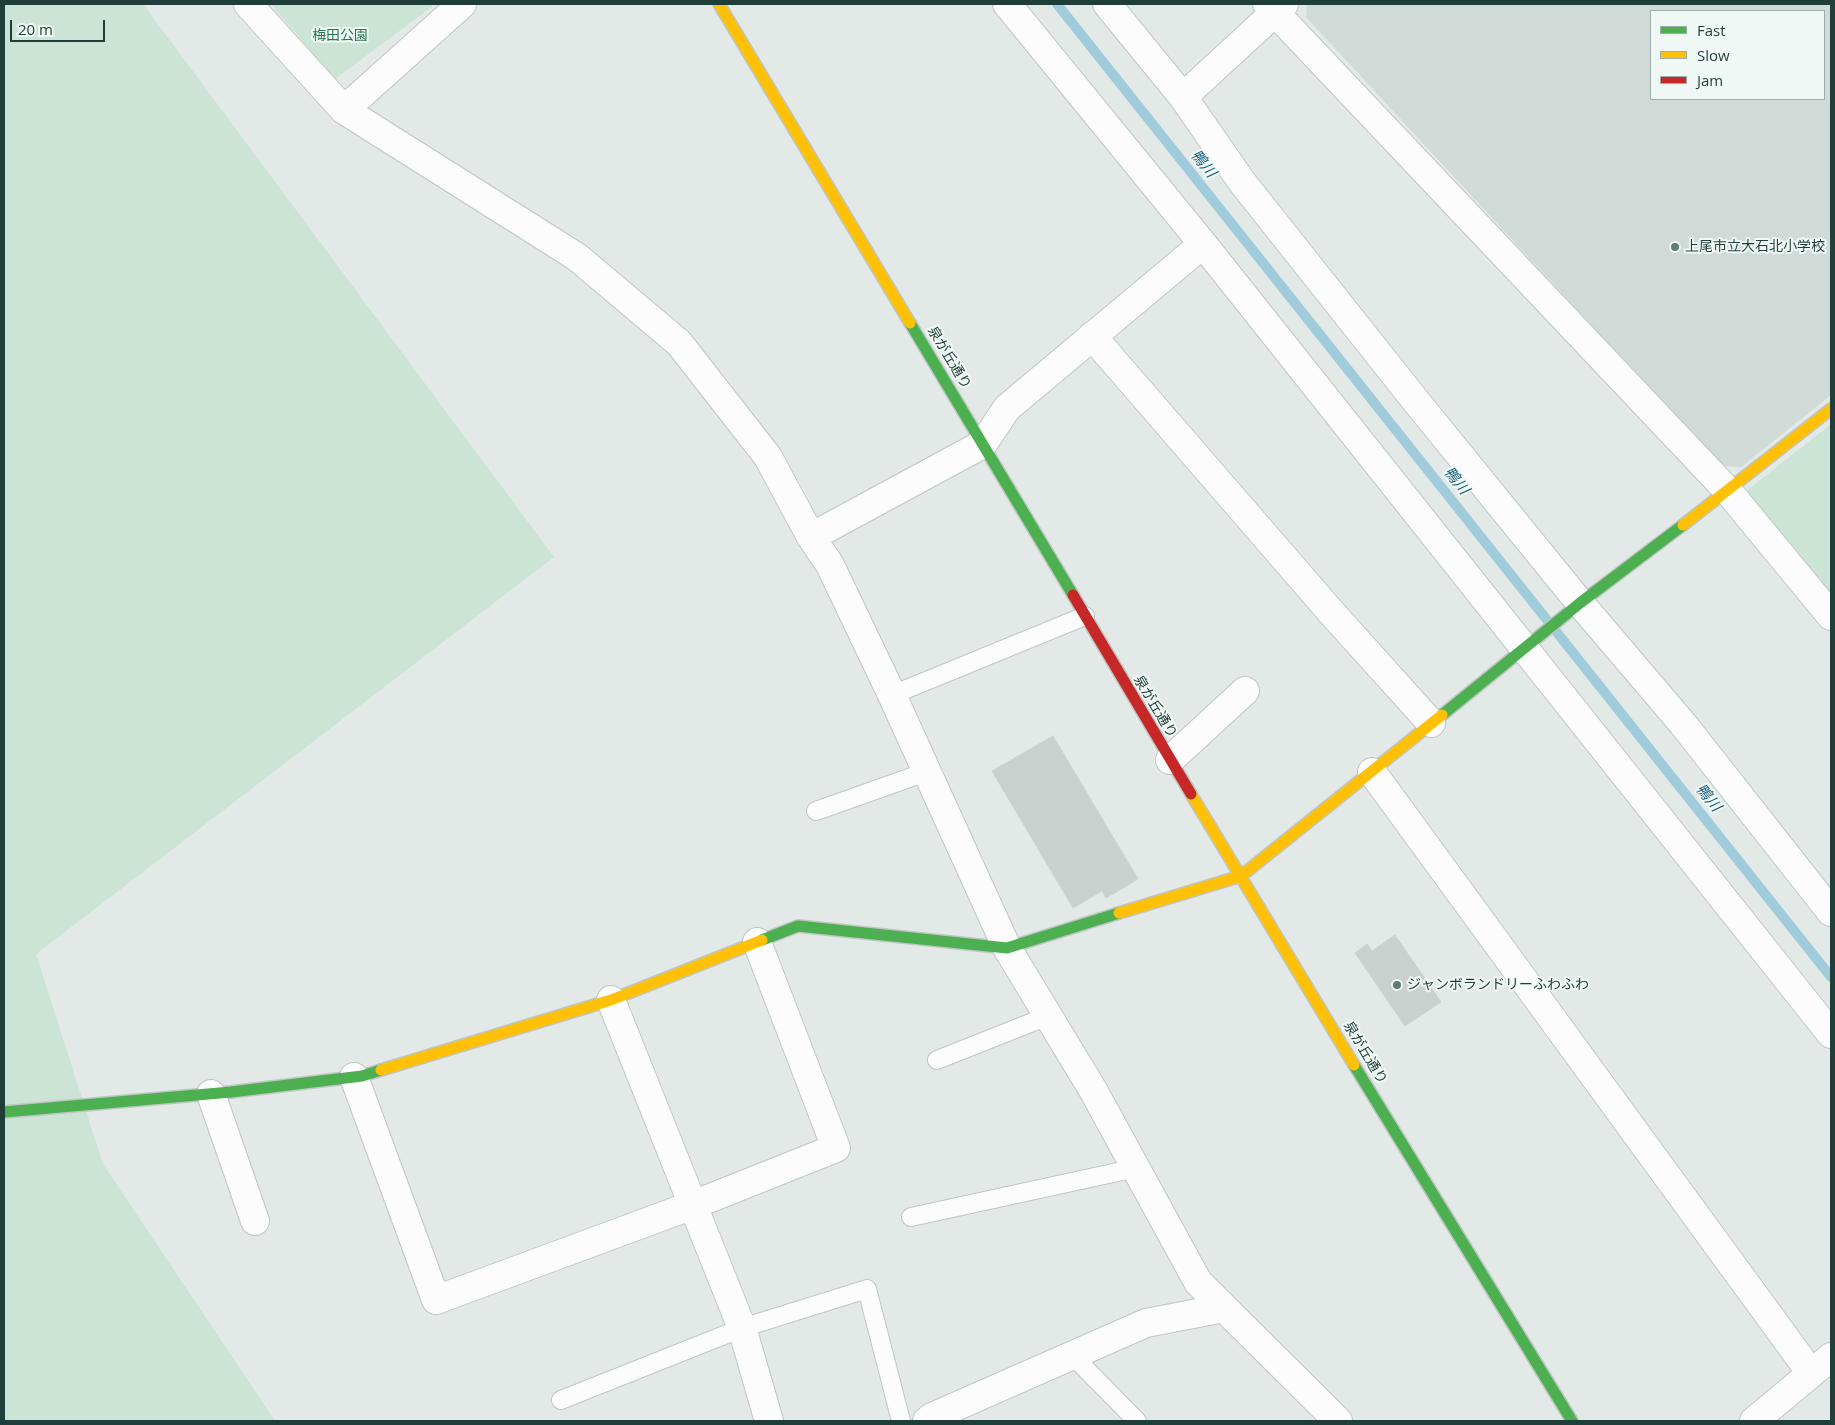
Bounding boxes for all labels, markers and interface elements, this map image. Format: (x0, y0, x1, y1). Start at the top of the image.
scale bar (12, 10, 108, 42)
legend (1650, 10, 1825, 100)
text: 20 m (18, 19, 53, 39)
text: Fast (1697, 20, 1726, 40)
park label: 梅田公園 (312, 28, 368, 44)
text: Slow (1697, 45, 1730, 65)
text: Jam (1697, 70, 1723, 90)
water label: 鴨川 (1187, 147, 1219, 181)
place label: 上尾市立大石北小学校 (1685, 239, 1825, 255)
marker: 上尾市立大石北小学校 (1669, 241, 1681, 253)
street label: 泉が丘通り (924, 324, 974, 392)
water label: 鴨川 (1440, 464, 1472, 498)
street label: 泉が丘通り (1130, 673, 1180, 741)
water label: 鴨川 (1692, 781, 1724, 815)
place label: ジャンボランドリーふわふわ (1407, 977, 1589, 993)
marker: ジャンボランドリーふわふわ (1391, 979, 1403, 991)
street label: 泉が丘通り (1340, 1019, 1390, 1087)

